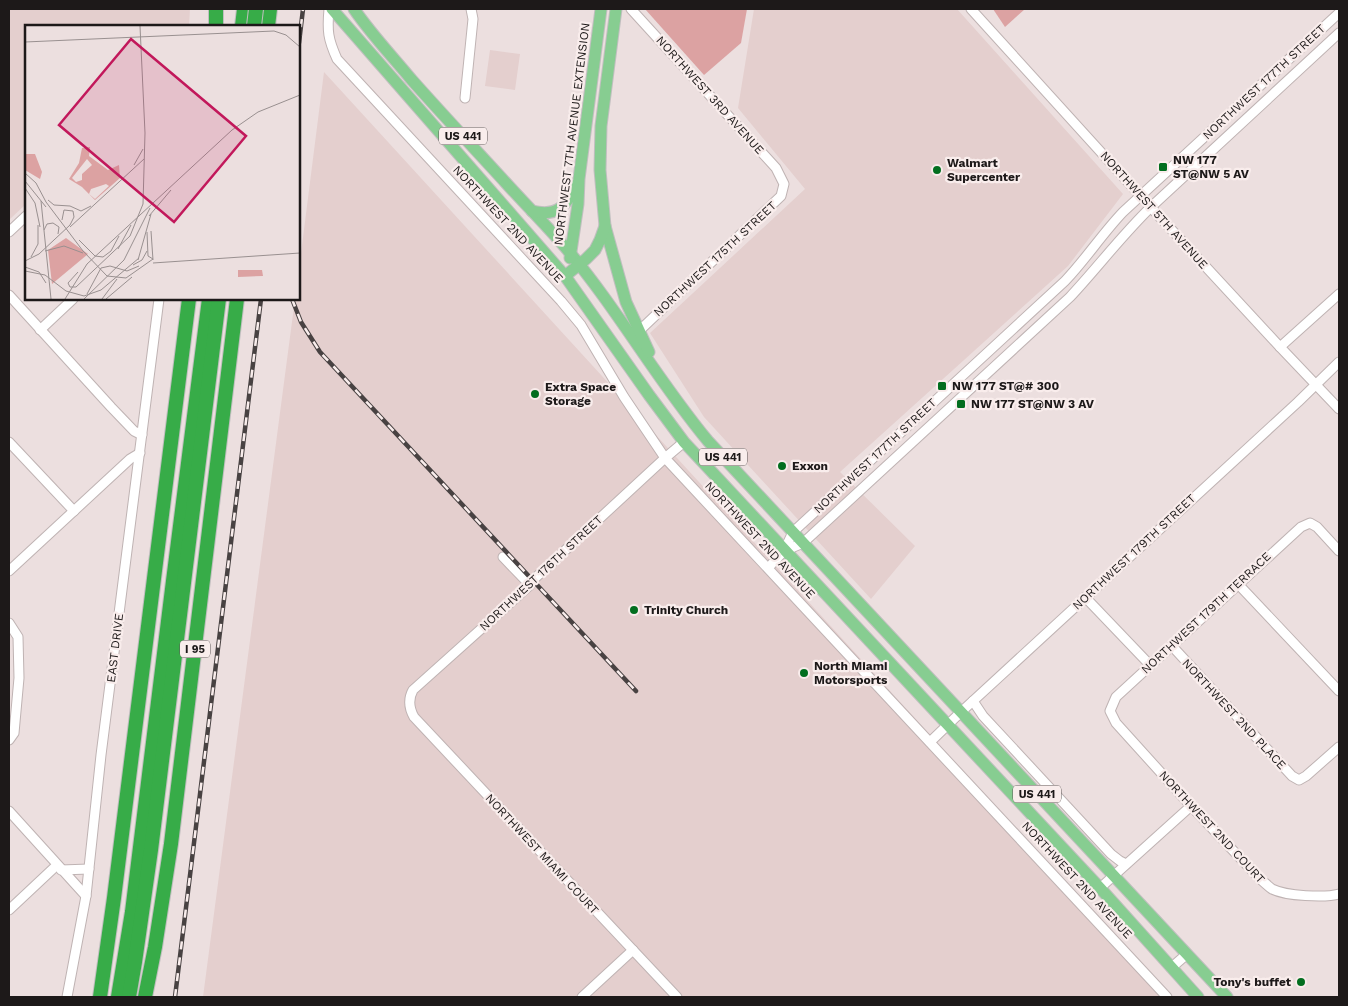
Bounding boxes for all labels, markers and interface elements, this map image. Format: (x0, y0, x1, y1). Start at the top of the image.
street label: NORTHWEST 7TH AVENUE EXTENSION (551, 22, 593, 246)
street label: NORTHWEST 177TH STREET (1200, 22, 1328, 142)
inset map (25, 25, 300, 300)
street label: NORTHWEST 3RD AVENUE (653, 33, 767, 157)
road number: US 441 (439, 128, 487, 144)
street label: NORTHWEST 5TH AVENUE (1097, 148, 1211, 272)
place label: NW 177 ST@NW 5 AV (1173, 153, 1250, 181)
place label: Walmart Supercenter (947, 156, 1021, 184)
marker: NW 177 ST@NW 5 AV (1157, 161, 1169, 173)
street label: NORTHWEST 2ND AVENUE (450, 163, 566, 286)
marker: Walmart Supercenter (931, 164, 943, 176)
street label: NORTHWEST 175TH STREET (651, 198, 779, 320)
place label: NW 177 ST@# 300 (952, 379, 1060, 393)
place label: Extra Space Storage (545, 380, 616, 408)
marker: NW 177 ST@# 300 (936, 380, 948, 392)
marker: Extra Space Storage (529, 388, 541, 400)
street label: NORTHWEST 177TH STREET (811, 396, 939, 516)
place label: NW 177 ST@NW 3 AV (971, 397, 1095, 411)
marker: NW 177 ST@NW 3 AV (955, 398, 967, 410)
road number: US 441 (699, 448, 747, 466)
place label: Exxon (792, 459, 828, 473)
marker: Exxon (776, 460, 788, 472)
street label: NORTHWEST 2ND AVENUE (702, 479, 818, 602)
street label: NORTHWEST 179TH STREET (1070, 491, 1198, 613)
street label: NORTHWEST 176TH STREET (477, 512, 605, 634)
street label: NORTHWEST 179TH TERRACE (1138, 549, 1274, 677)
place label: Trinity Church (644, 603, 728, 617)
marker: Trinity Church (628, 604, 640, 616)
street label: EAST DRIVE (104, 612, 126, 683)
road number: I 95 (180, 641, 210, 658)
street label: NORTHWEST 2ND PLACE (1179, 656, 1289, 772)
place label: North Miami Motorsports (814, 659, 888, 687)
marker: North Miami Motorsports (798, 667, 810, 679)
street label: NORTHWEST 2ND COURT (1156, 768, 1268, 886)
road number: US 441 (1013, 786, 1061, 802)
street label: NORTHWEST MIAMI COURT (483, 791, 601, 917)
street label: NORTHWEST 2ND AVENUE (1019, 819, 1135, 942)
place label: Tony's buffet (1214, 975, 1292, 989)
marker: Tony's buffet (1295, 976, 1307, 988)

